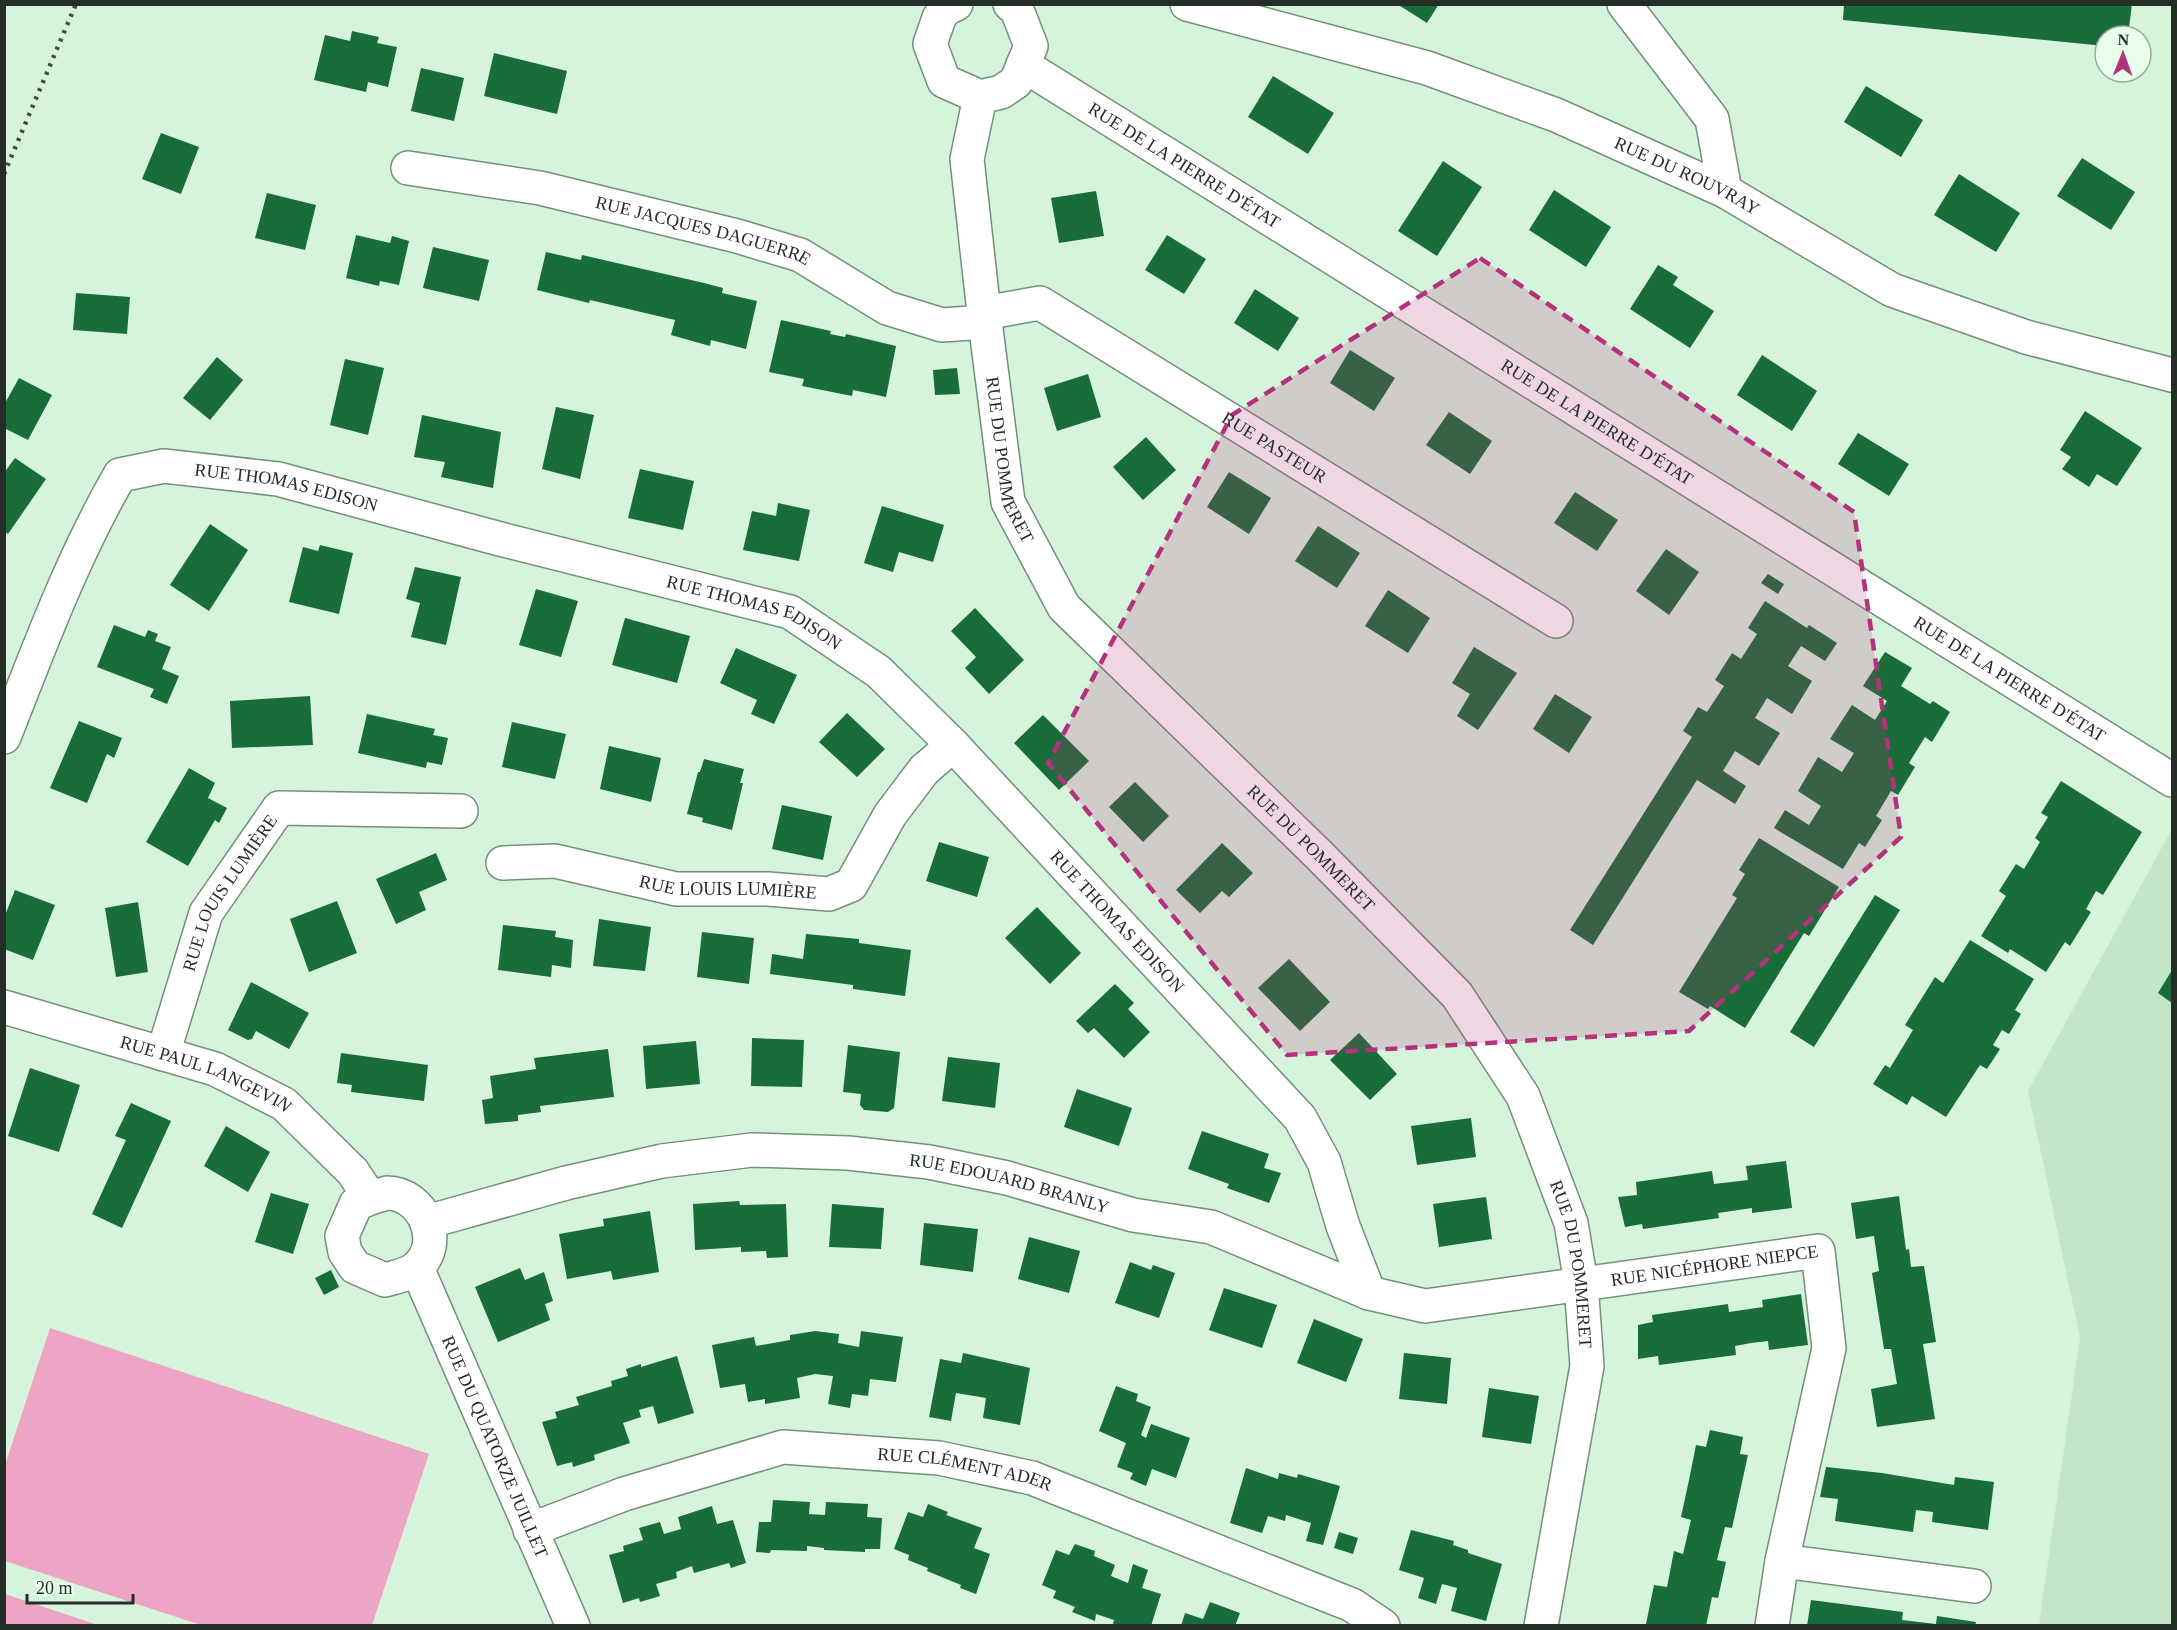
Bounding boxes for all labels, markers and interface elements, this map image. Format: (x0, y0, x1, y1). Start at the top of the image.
north arrow (2093, 24, 2153, 84)
text: N (2117, 31, 2130, 48)
street label: RUE DE LA PIERRE D'ÉTAT (1085, 98, 1284, 232)
street label: RUE DU ROUVRAY (1611, 133, 1763, 219)
street label: RUE JACQUES DAGUERRE (593, 192, 815, 269)
street label: RUE DE LA PIERRE D'ÉTAT (1497, 355, 1696, 489)
street label: RUE DU POMMERET (982, 375, 1038, 546)
street label: RUE PASTEUR (1218, 408, 1330, 487)
street label: RUE THOMAS EDISON (194, 460, 380, 516)
street label: RUE THOMAS EDISON (665, 571, 845, 654)
street label: RUE DE LA PIERRE D'ÉTAT (1910, 612, 2109, 746)
street label: RUE DU POMMERET (1243, 781, 1379, 915)
street label: RUE LOUIS LUMIÈRE (179, 811, 281, 974)
street label: RUE THOMAS EDISON (1046, 846, 1188, 997)
street label: RUE LOUIS LUMIÈRE (637, 871, 817, 903)
street label: RUE PAUL LANGEVIN (118, 1032, 296, 1116)
street label: RUE EDOUARD BRANLY (908, 1150, 1111, 1217)
street label: RUE DU POMMERET (1546, 1177, 1596, 1349)
street label: RUE NICÉPHORE NIEPCE (1610, 1241, 1819, 1290)
street label: RUE DU QUATORZE JUILLET (438, 1333, 552, 1561)
street label: RUE CLÉMENT ADER (877, 1444, 1055, 1495)
scale bar (27, 1567, 134, 1605)
text: 20 m (36, 1578, 73, 1598)

